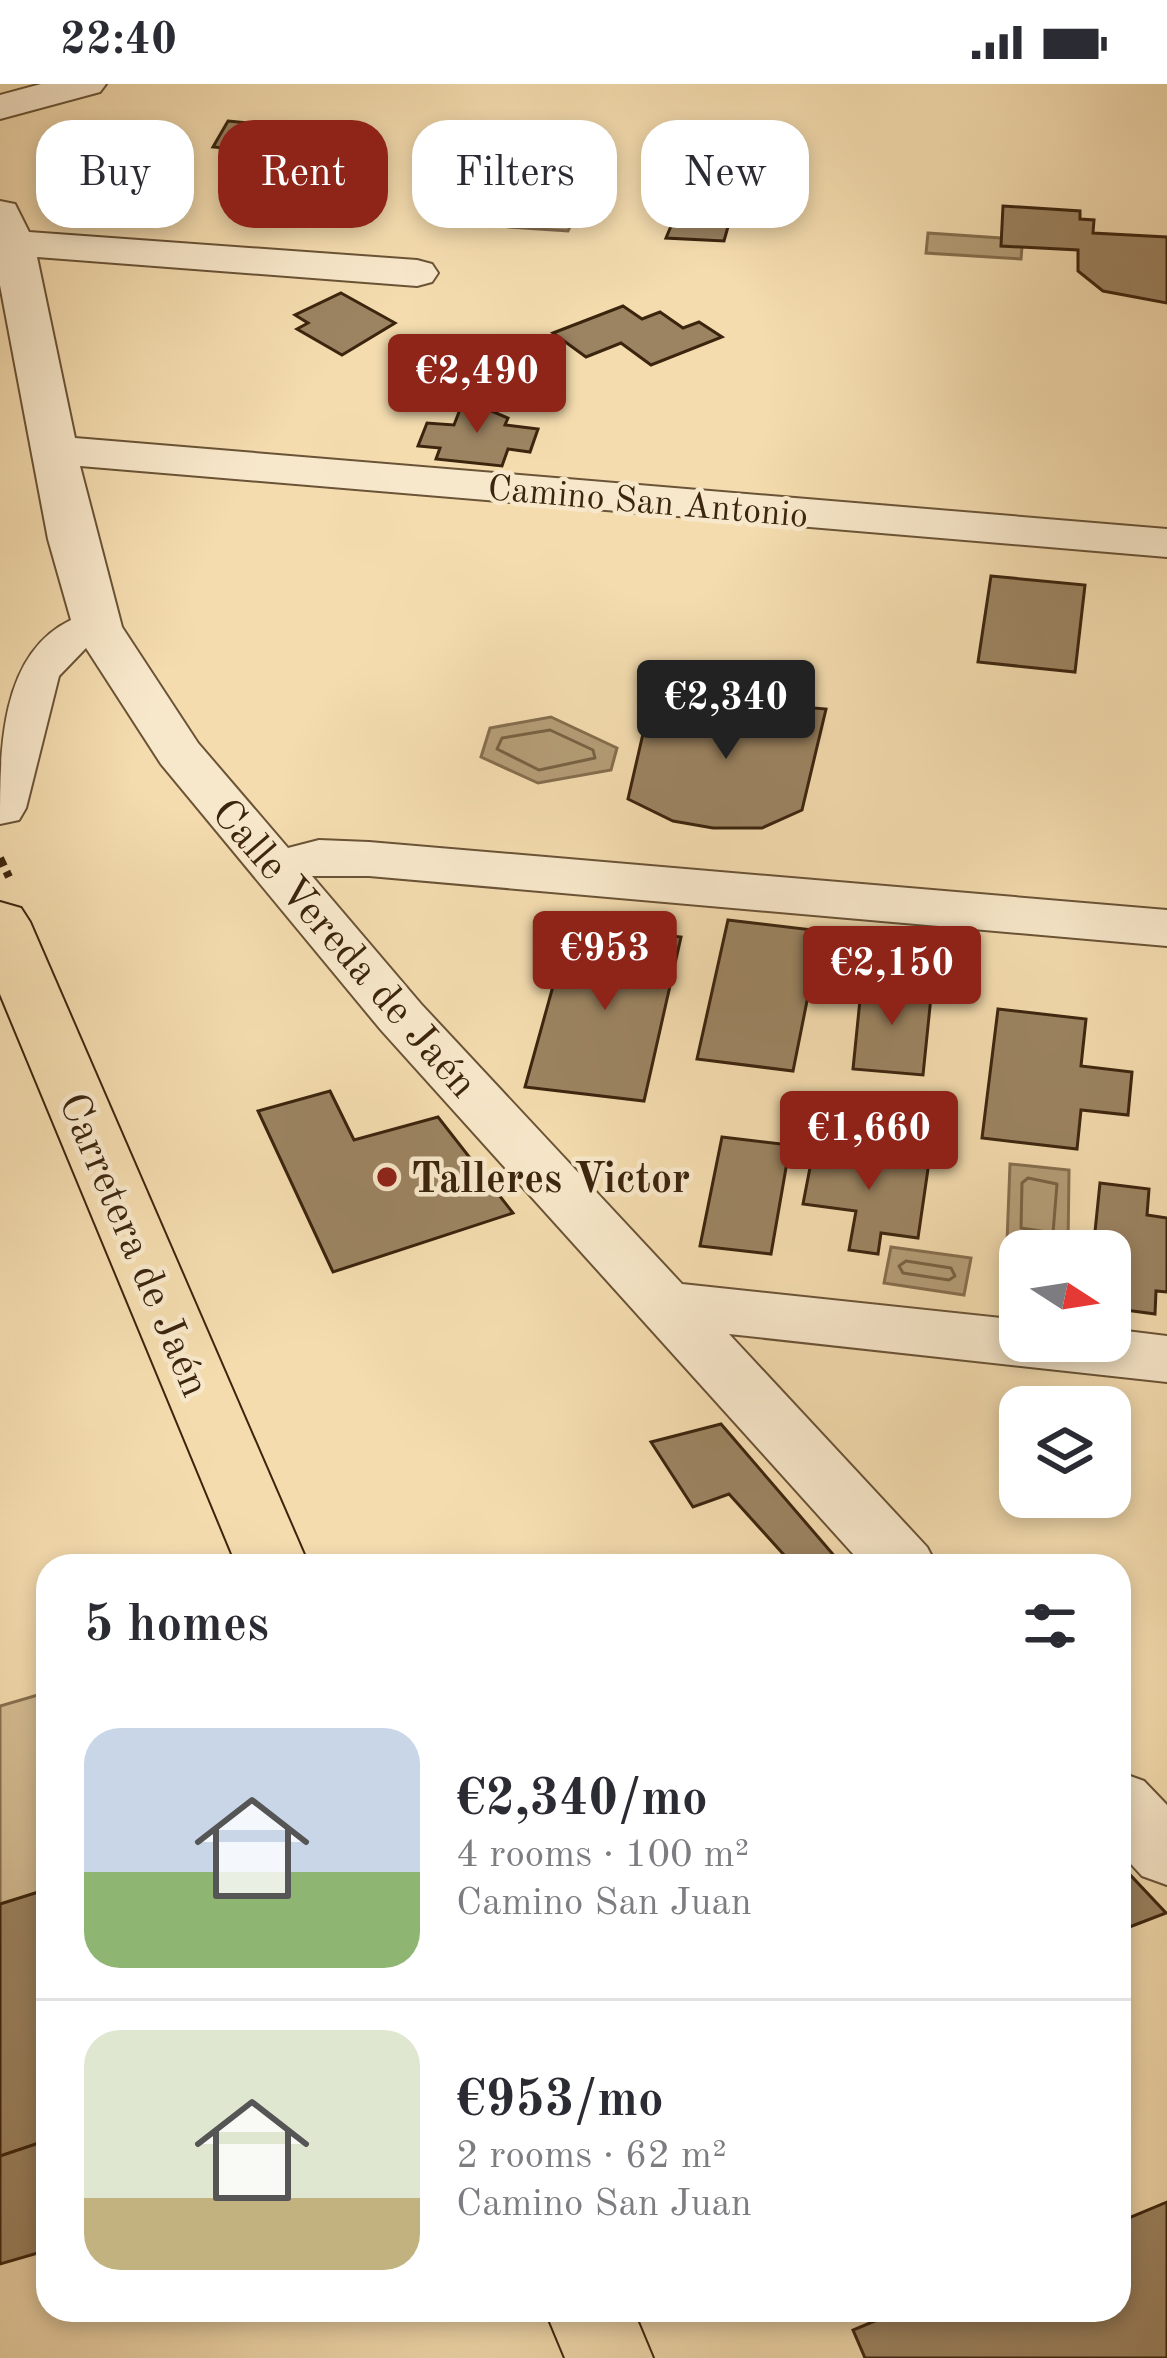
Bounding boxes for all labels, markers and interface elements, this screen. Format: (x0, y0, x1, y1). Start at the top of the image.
text: 22:40 (60, 19, 177, 64)
chip: Buy (36, 120, 194, 228)
chip: Rent (218, 120, 388, 228)
chip: Filters (412, 120, 617, 228)
chip: New (641, 120, 809, 228)
pin: €2,490 (379, 334, 575, 436)
text: €2,490 (415, 353, 539, 392)
street label: Camino San Antonio (486, 472, 809, 536)
pin: €2,340 (628, 660, 824, 762)
text: €2,340 (664, 679, 788, 718)
street label: Calle Vereda de Jaén (203, 793, 483, 1107)
pin: €953 (534, 911, 676, 1013)
pin: €2,150 (794, 926, 990, 1028)
text: €953 (560, 930, 650, 969)
text: €2,150 (830, 945, 954, 984)
street label: Carretera de Jaén (50, 1088, 215, 1403)
pin: €1,660 (771, 1091, 967, 1193)
text: €1,660 (807, 1110, 931, 1149)
place label: Talleres Victor (411, 1160, 690, 1202)
marker: Talleres Victor (374, 1164, 400, 1190)
north arrow (999, 1230, 1131, 1362)
map controls (999, 1230, 1131, 1518)
button: layers (999, 1386, 1131, 1518)
icon: filters (1017, 1593, 1083, 1659)
text: 5 homes (84, 1601, 269, 1652)
text: €2,340/mo (456, 1775, 708, 1826)
icon: home (180, 1776, 324, 1920)
text: 4 rooms · 100 m² (456, 1836, 749, 1875)
text: Camino San Juan (456, 1884, 752, 1923)
text: €953/mo (456, 2076, 664, 2127)
icon: home (180, 2078, 324, 2222)
text: 2 rooms · 62 m² (456, 2137, 727, 2176)
text: Camino San Juan (456, 2185, 752, 2224)

